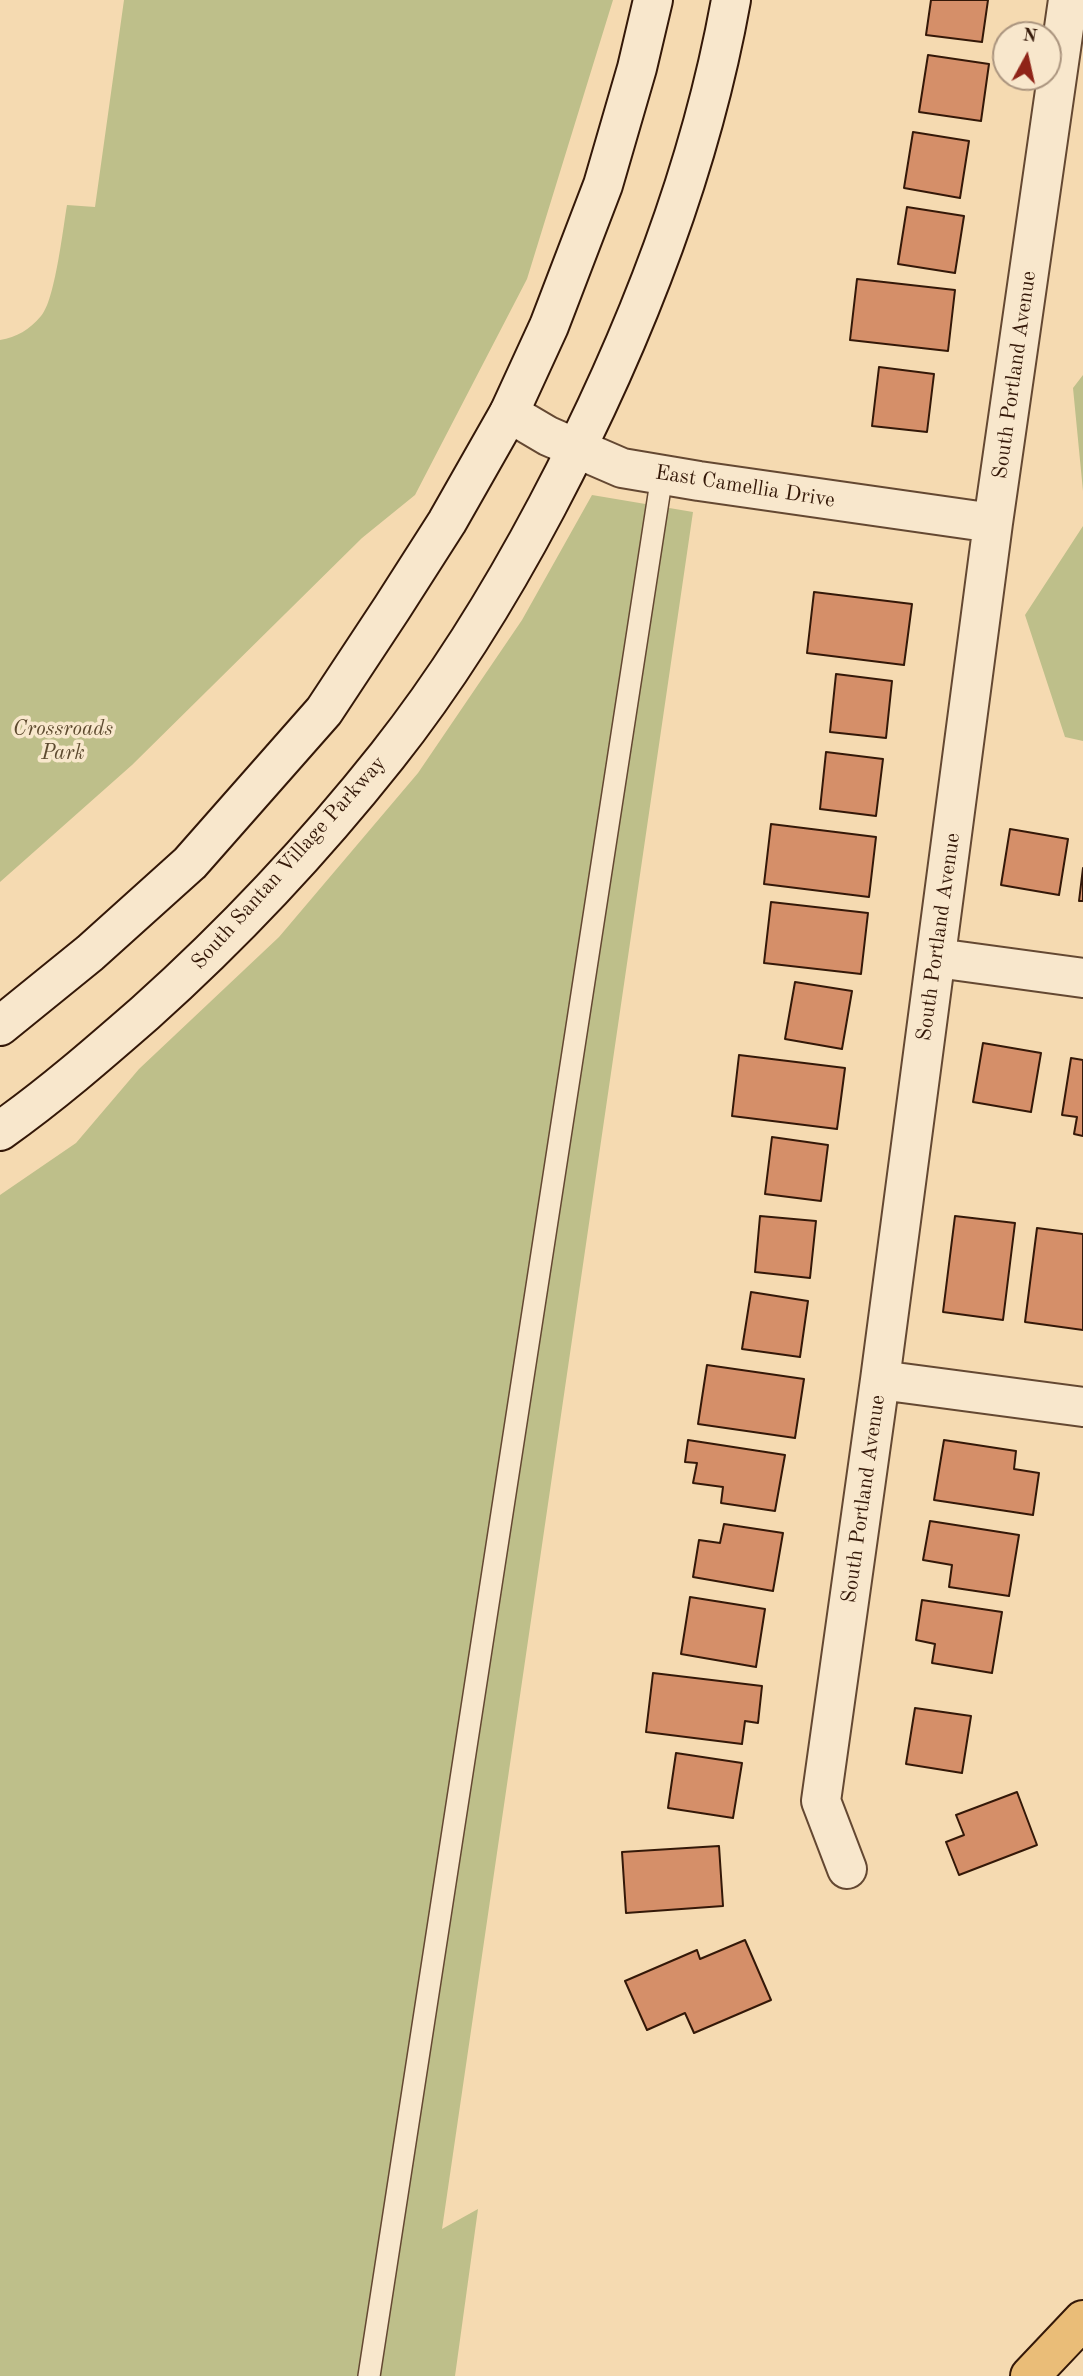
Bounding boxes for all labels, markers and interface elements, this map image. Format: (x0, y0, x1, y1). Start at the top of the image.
north arrow (992, 21, 1062, 91)
text: N (1021, 26, 1038, 47)
street label: South Portland Avenue (988, 269, 1042, 481)
street label: East Camellia Drive (653, 460, 837, 514)
park label: Crossroads Park (13, 716, 113, 766)
street label: South Santan Village Parkway (186, 751, 392, 975)
street label: South Portland Avenue (912, 831, 966, 1043)
street label: South Portland Avenue (837, 1393, 891, 1605)

